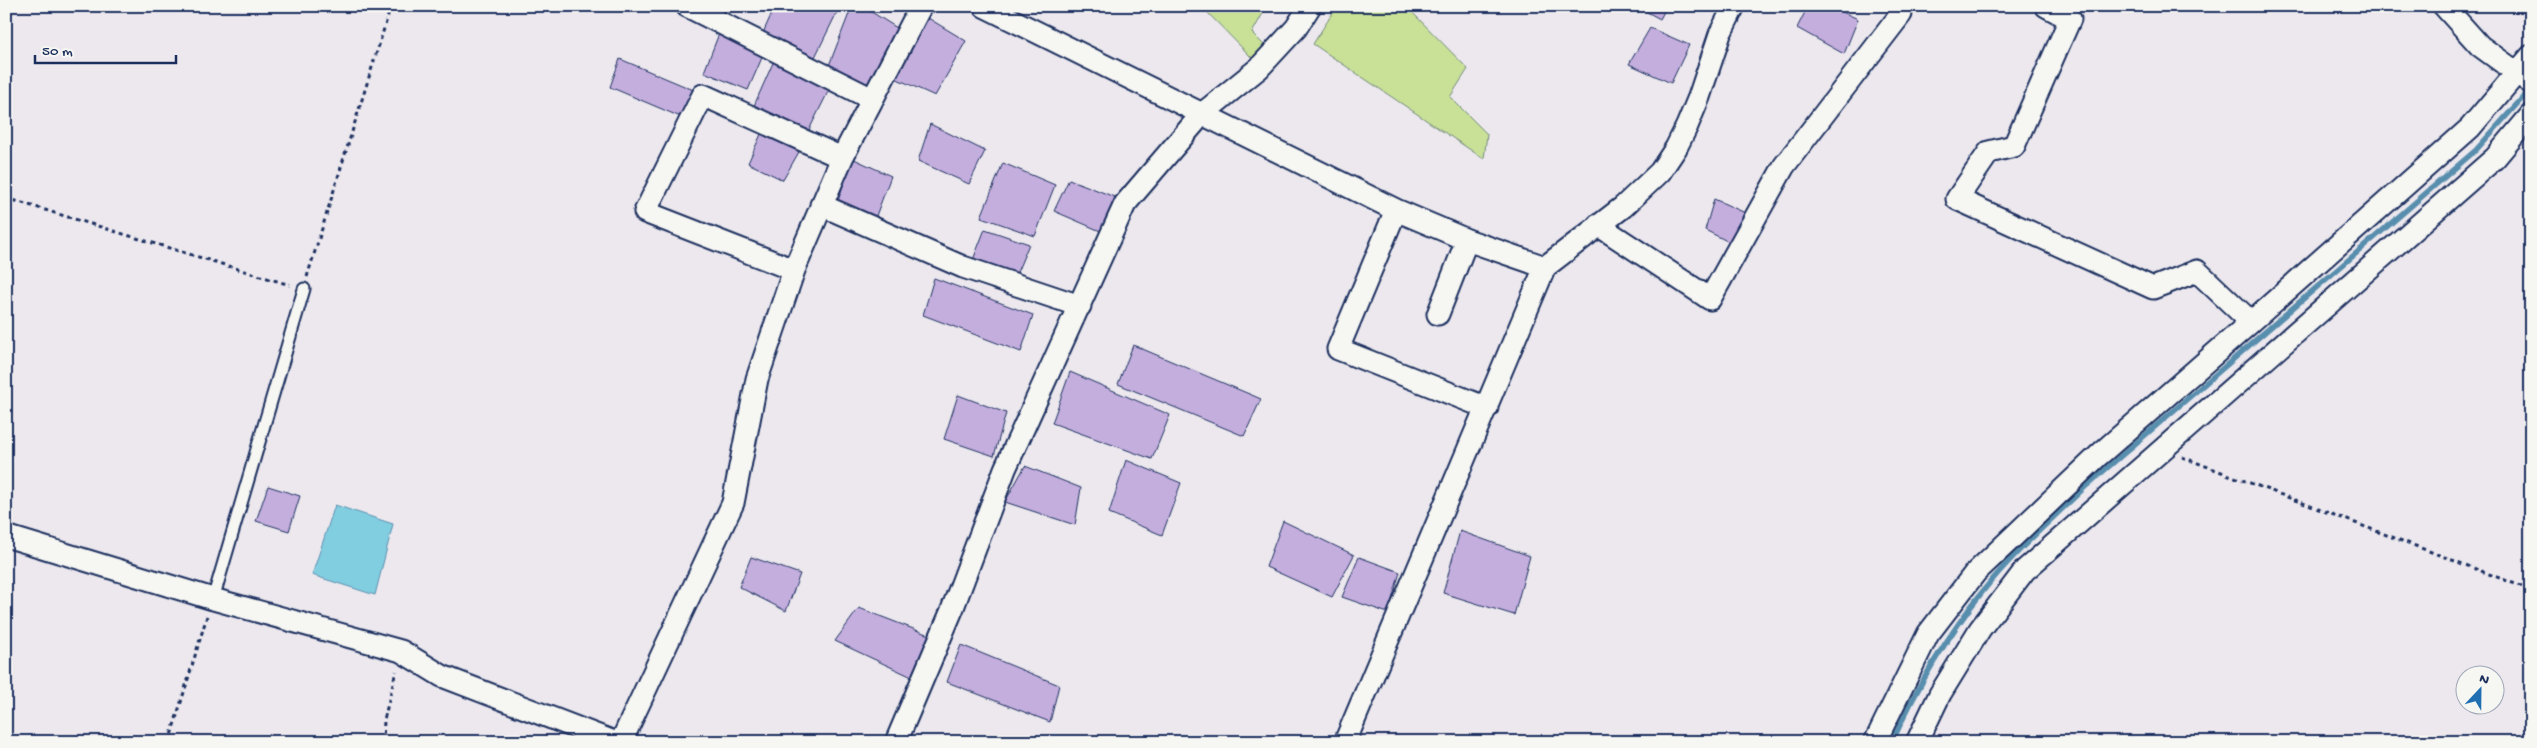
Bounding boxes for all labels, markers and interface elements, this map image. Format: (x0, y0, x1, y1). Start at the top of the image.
scale bar (35, 32, 176, 64)
text: 50 m (42, 43, 73, 61)
north arrow (2454, 666, 2504, 716)
text: N (2477, 671, 2491, 690)

